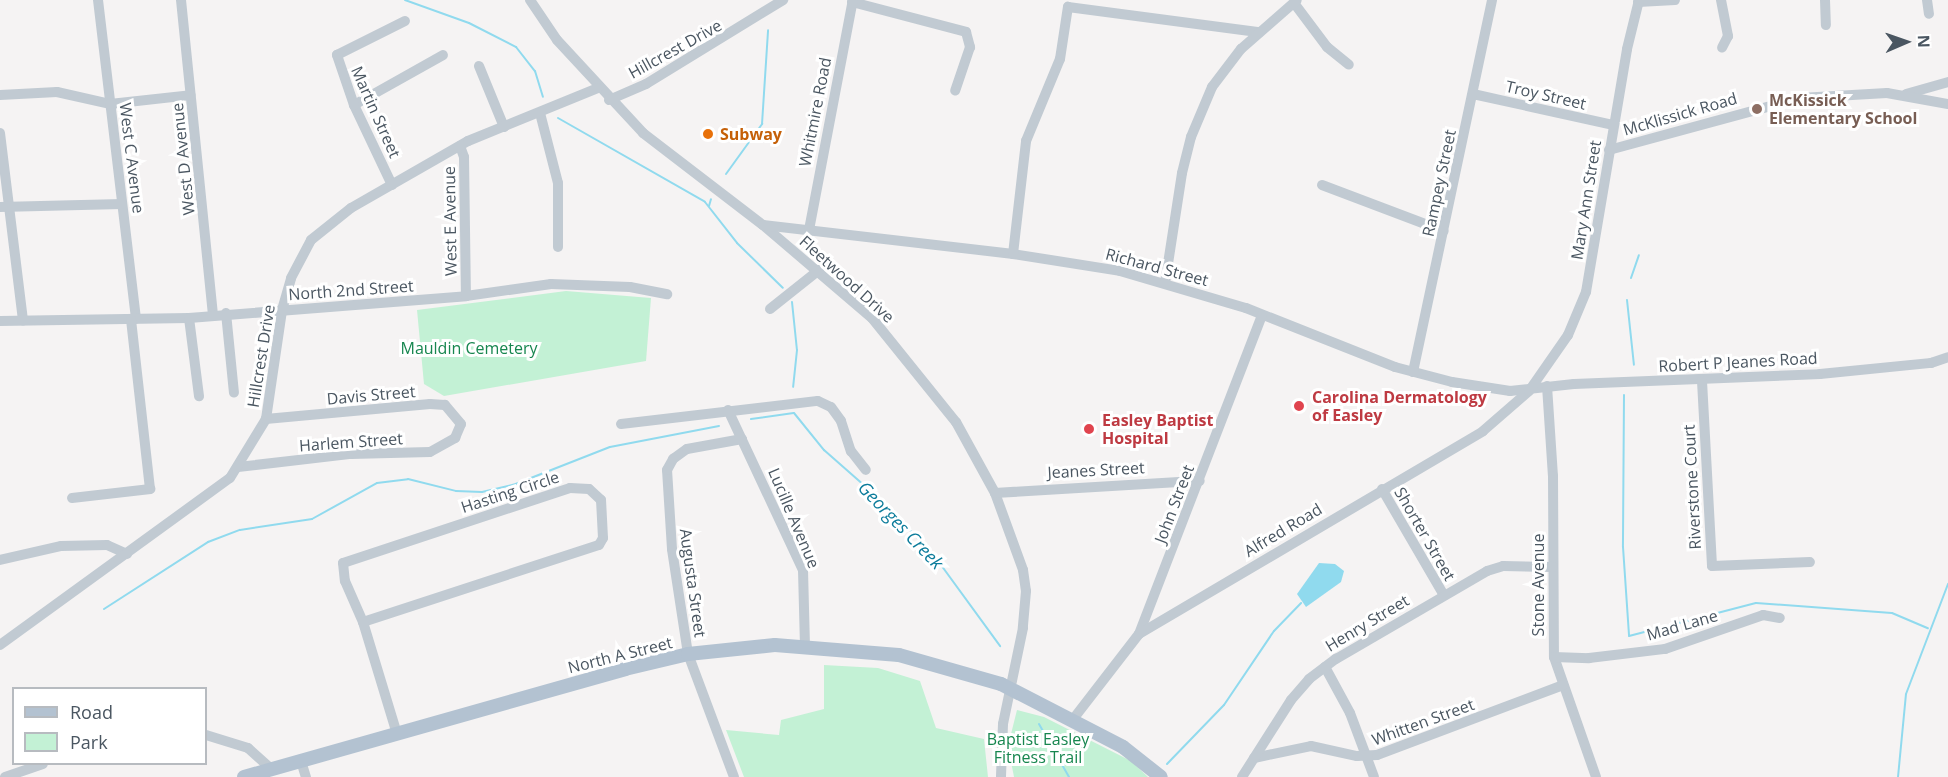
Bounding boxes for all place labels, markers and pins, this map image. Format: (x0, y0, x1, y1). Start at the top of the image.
place label: McKissick Elementary School (1769, 90, 1917, 128)
marker: McKissick Elementary School (1750, 102, 1764, 116)
place label: Subway (720, 124, 782, 144)
marker: Subway (701, 127, 715, 141)
place label: Carolina Dermatology of Easley (1312, 387, 1487, 425)
marker: Carolina Dermatology of Easley (1290, 397, 1308, 415)
place label: Easley Baptist Hospital (1102, 410, 1213, 448)
marker: Easley Baptist Hospital (1080, 420, 1098, 438)

